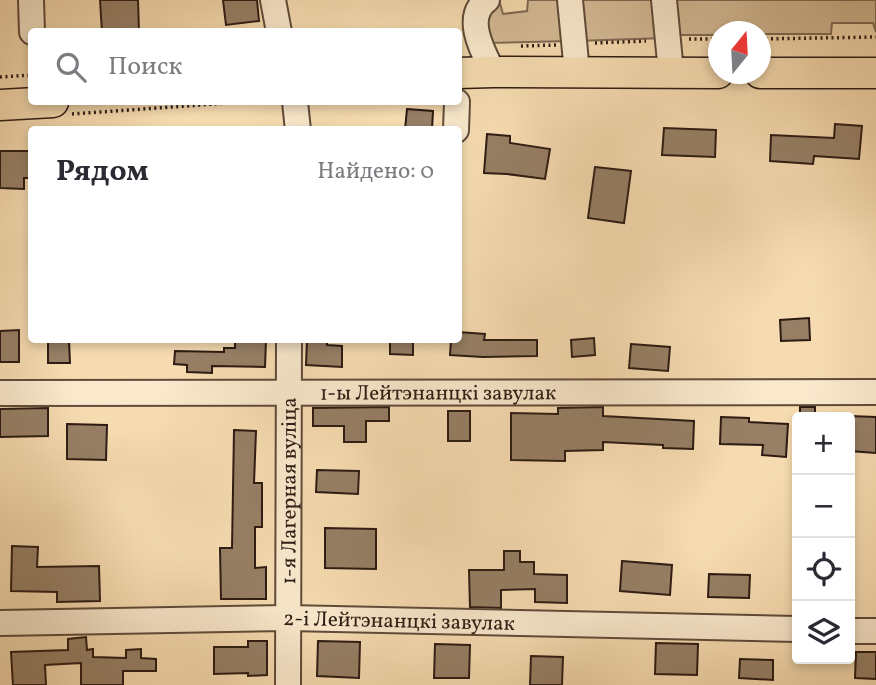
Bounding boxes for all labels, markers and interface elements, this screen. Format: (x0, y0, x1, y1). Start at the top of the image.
north arrow (708, 21, 771, 84)
search box (28, 28, 462, 105)
icon: search (52, 48, 90, 86)
text: Поиск (108, 49, 182, 85)
text: Рядом (56, 151, 149, 193)
text: Найдено: 0 (317, 156, 434, 188)
street label: 1-ы Лейтэнанцкі завулак (320, 379, 556, 409)
street label: 1-я Лагерная вуліца (275, 397, 305, 585)
map controls (792, 412, 855, 664)
button: + (792, 412, 855, 475)
button: − (792, 475, 855, 538)
button: locate (792, 538, 855, 601)
button: layers (792, 601, 855, 664)
street label: 2-і Лейтэнанцкі завулак (283, 605, 515, 639)

